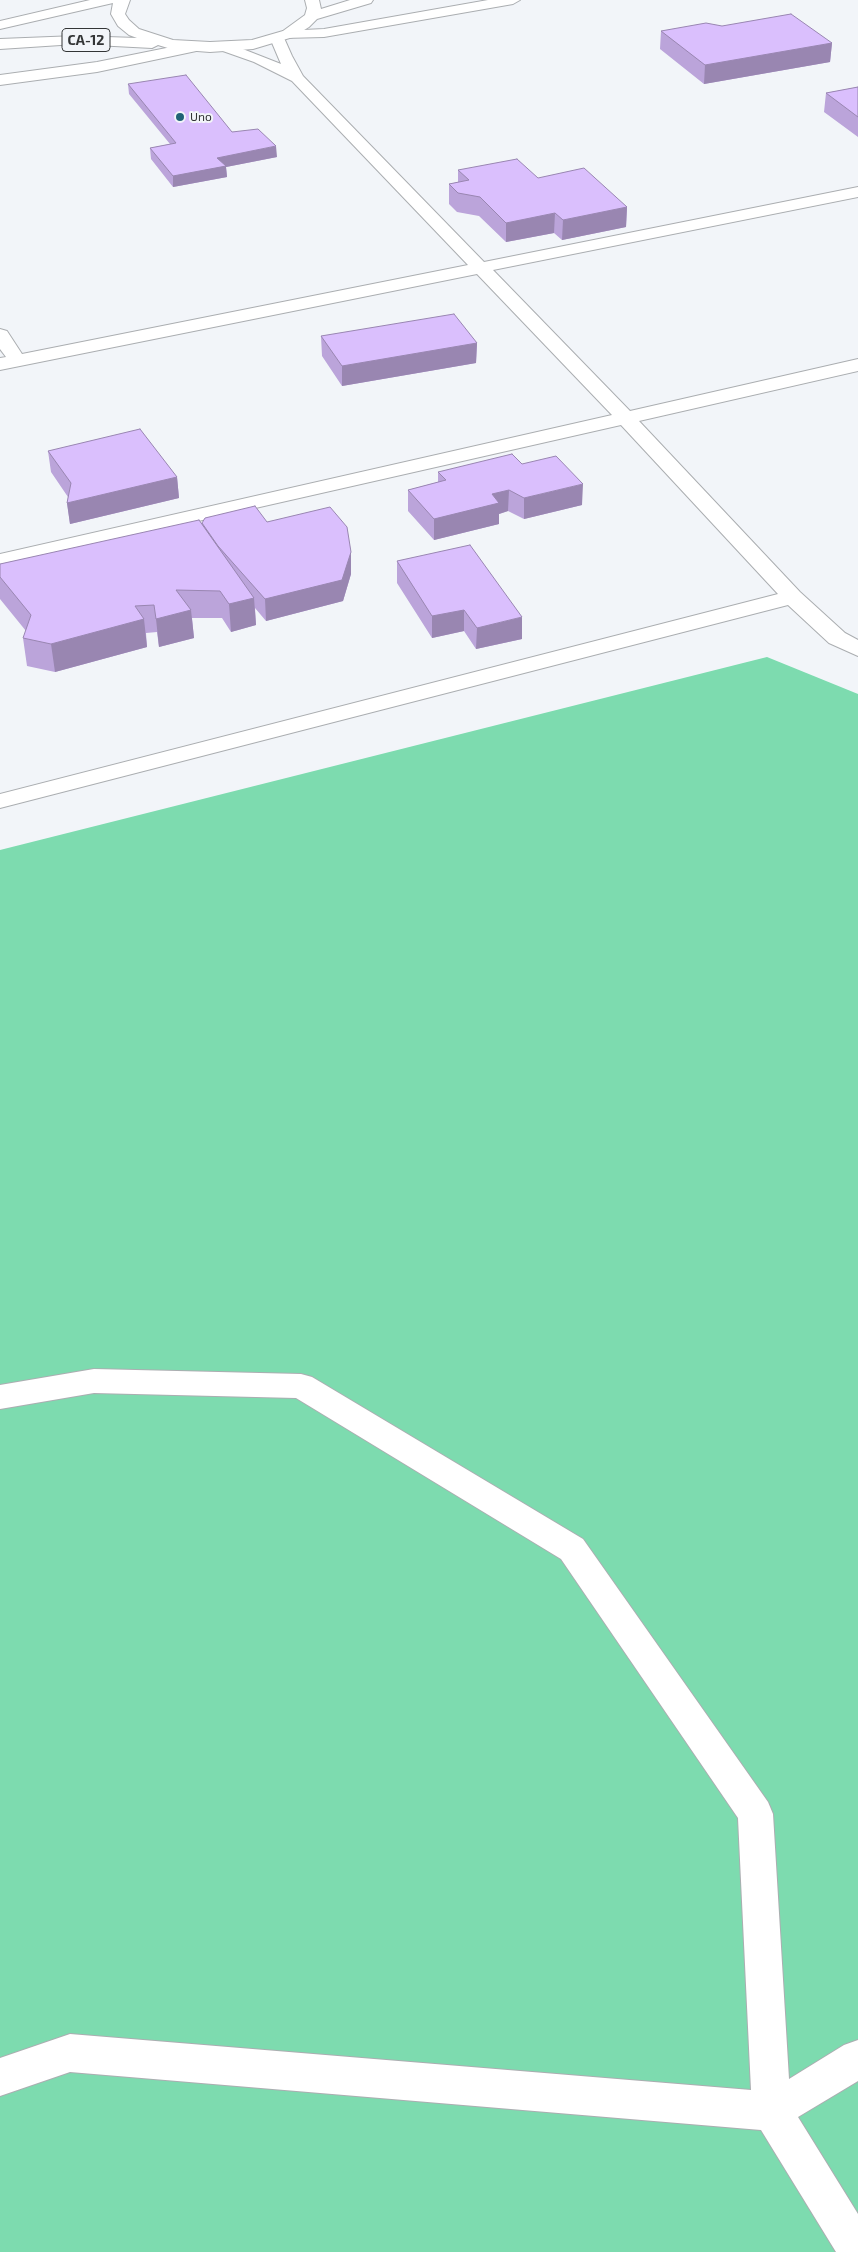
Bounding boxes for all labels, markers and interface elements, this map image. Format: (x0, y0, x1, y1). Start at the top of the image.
road number: CA-12 (62, 28, 110, 52)
place label: Uno (190, 110, 212, 124)
marker: Uno (174, 111, 186, 123)

